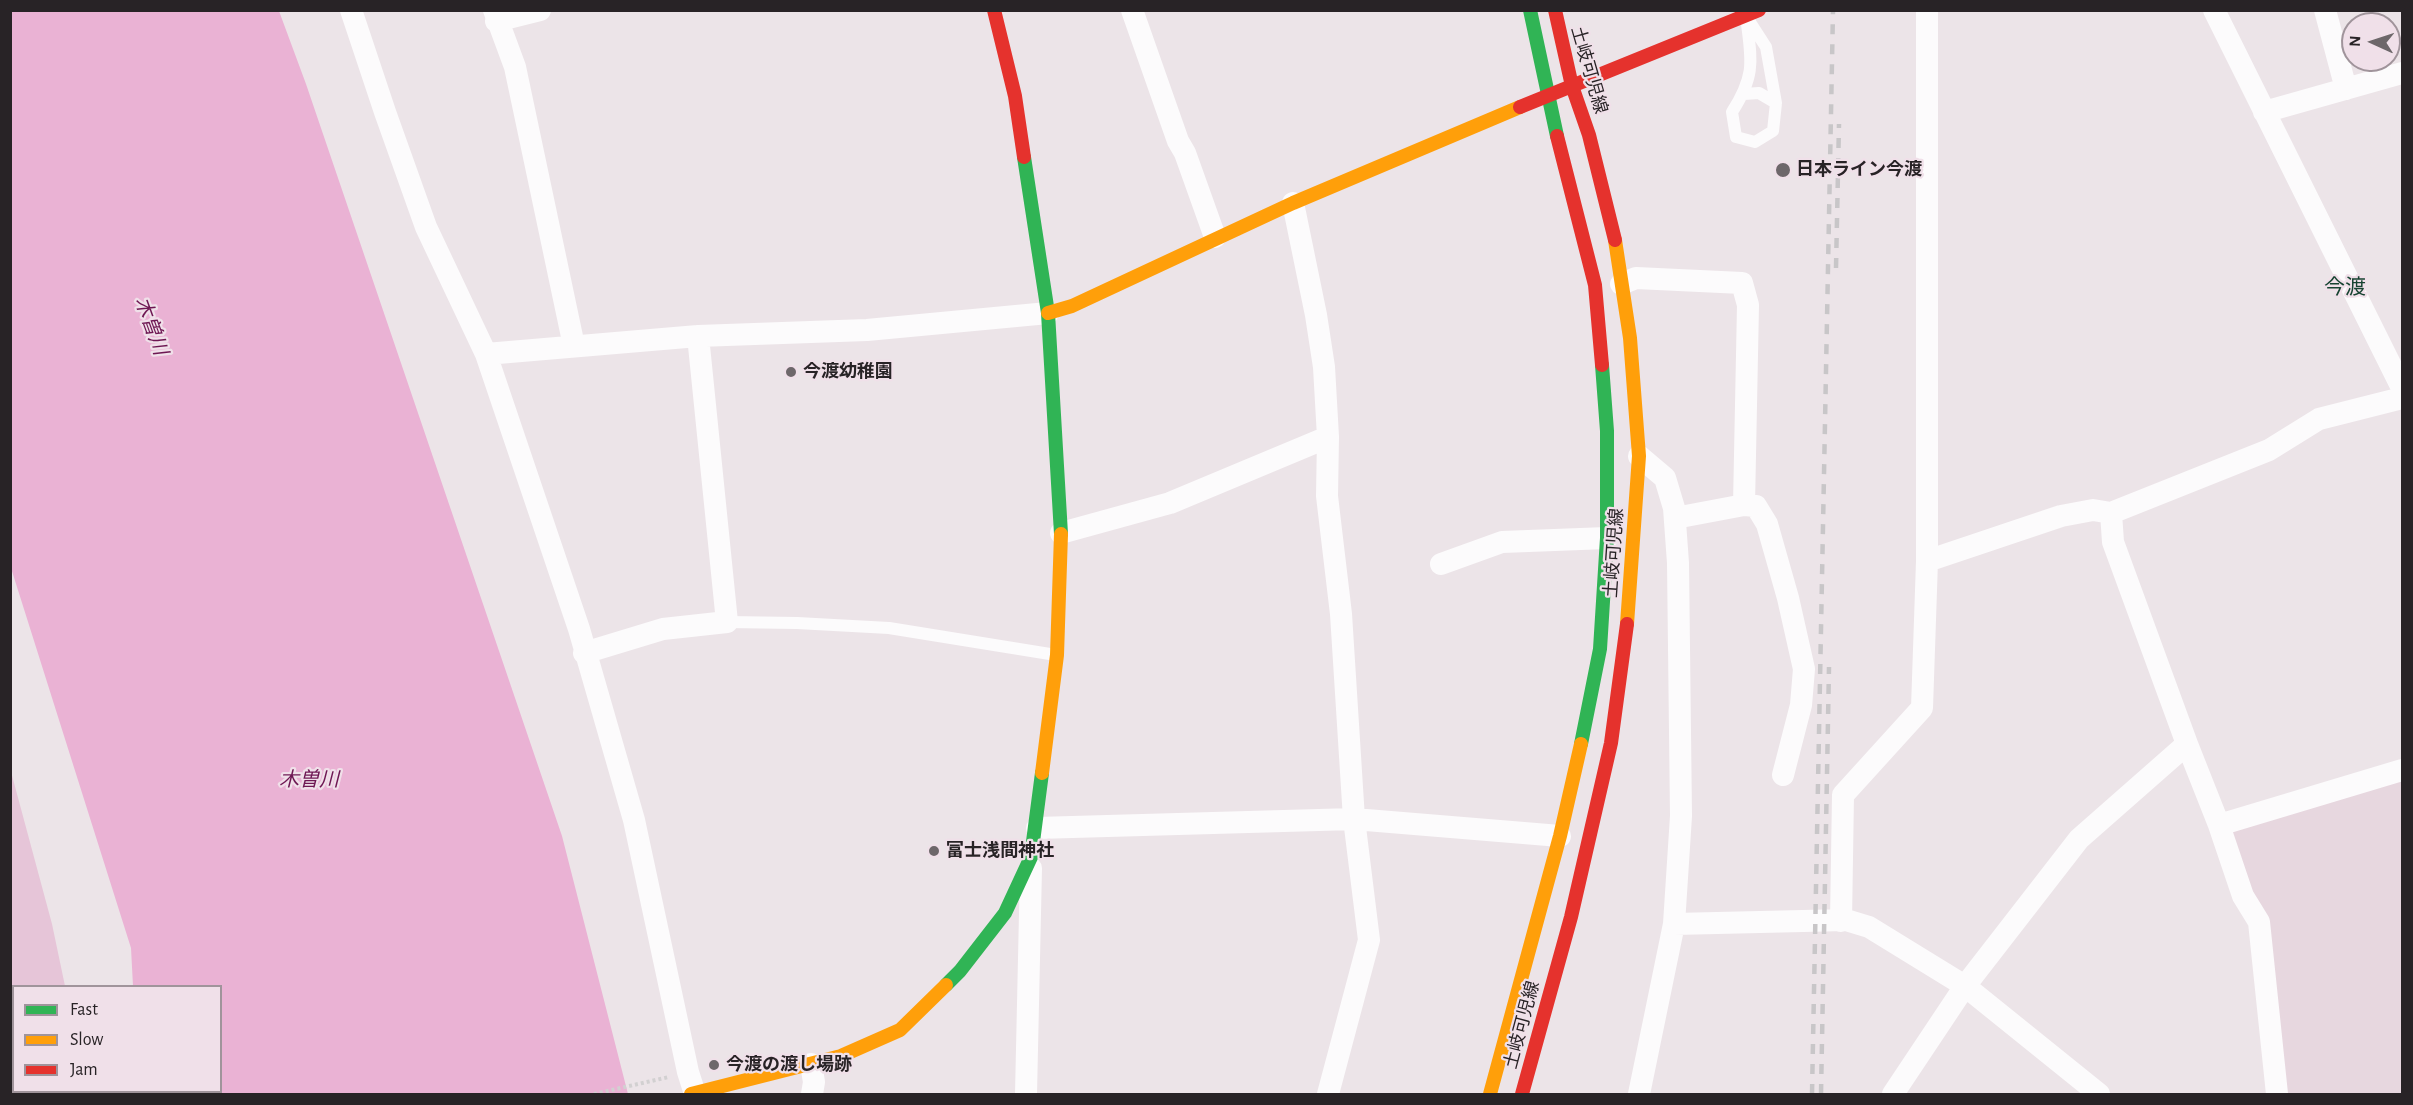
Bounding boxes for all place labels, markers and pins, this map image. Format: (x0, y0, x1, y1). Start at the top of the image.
place label: 日本ライン今渡 (1796, 159, 1922, 181)
marker: 日本ライン今渡 (1774, 161, 1792, 179)
place label: 今渡幼稚園 (803, 361, 893, 383)
marker: 今渡幼稚園 (784, 365, 798, 379)
place label: 富士浅間神社 (946, 840, 1054, 862)
marker: 富士浅間神社 (927, 844, 941, 858)
place label: 今渡の渡し場跡 (726, 1054, 852, 1076)
marker: 今渡の渡し場跡 (707, 1058, 721, 1072)

